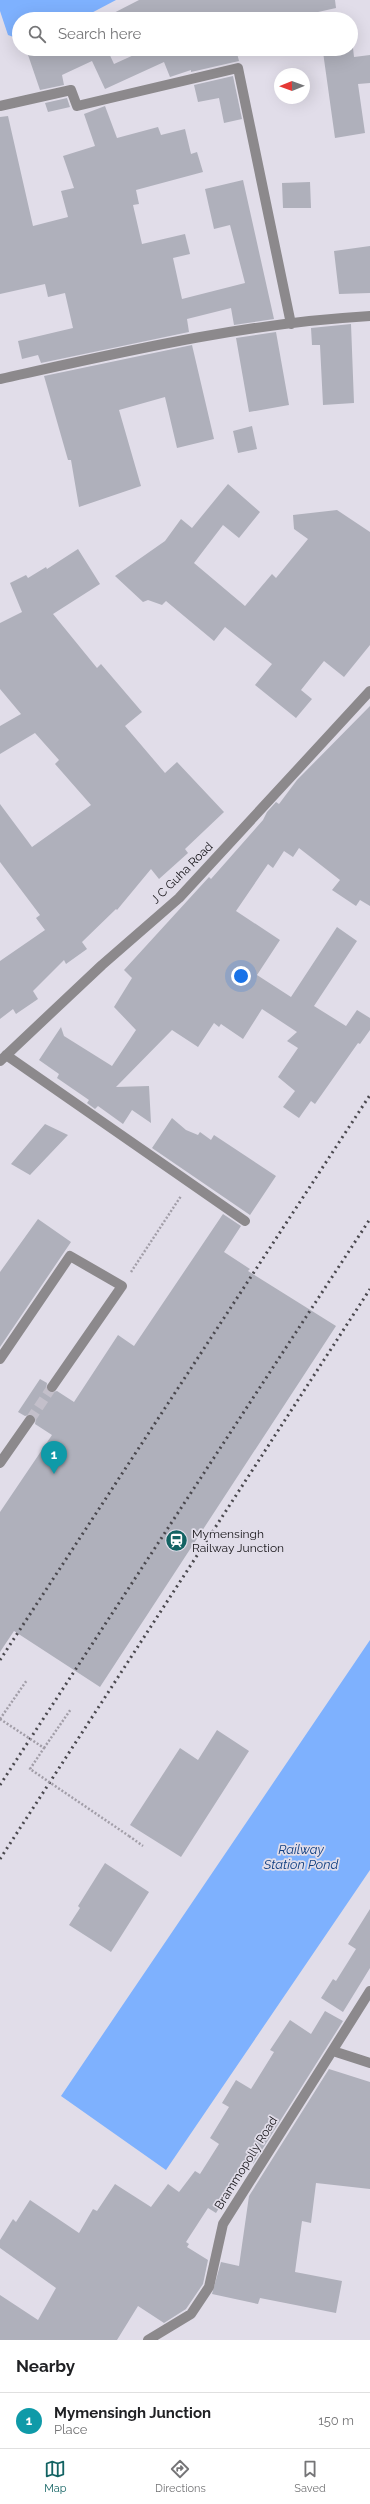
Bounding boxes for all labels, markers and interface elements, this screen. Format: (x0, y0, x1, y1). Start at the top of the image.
search box (12, 12, 358, 56)
icon: search (26, 23, 48, 45)
text: Search here (58, 25, 141, 43)
north arrow (274, 68, 310, 104)
street label: J C Guha Road (148, 839, 216, 907)
your location (231, 966, 251, 986)
pin: 1 (41, 1441, 67, 1474)
place label: Mymensingh Railway Junction (192, 1527, 284, 1555)
station icon: Mymensingh Railway Junction (163, 1528, 189, 1554)
water label: Railway Station Pond (263, 1842, 338, 1872)
street label: Brammopolly Road (212, 2114, 280, 2212)
text: Nearby (16, 2356, 75, 2376)
text: Mymensingh Junction (54, 2404, 211, 2422)
text: 1 (26, 2413, 32, 2428)
text: 150 m (318, 2413, 354, 2428)
text: Place (54, 2422, 87, 2437)
tab: Map (44, 2458, 67, 2495)
tab: Directions (155, 2458, 206, 2495)
tab: Saved (294, 2458, 326, 2495)

